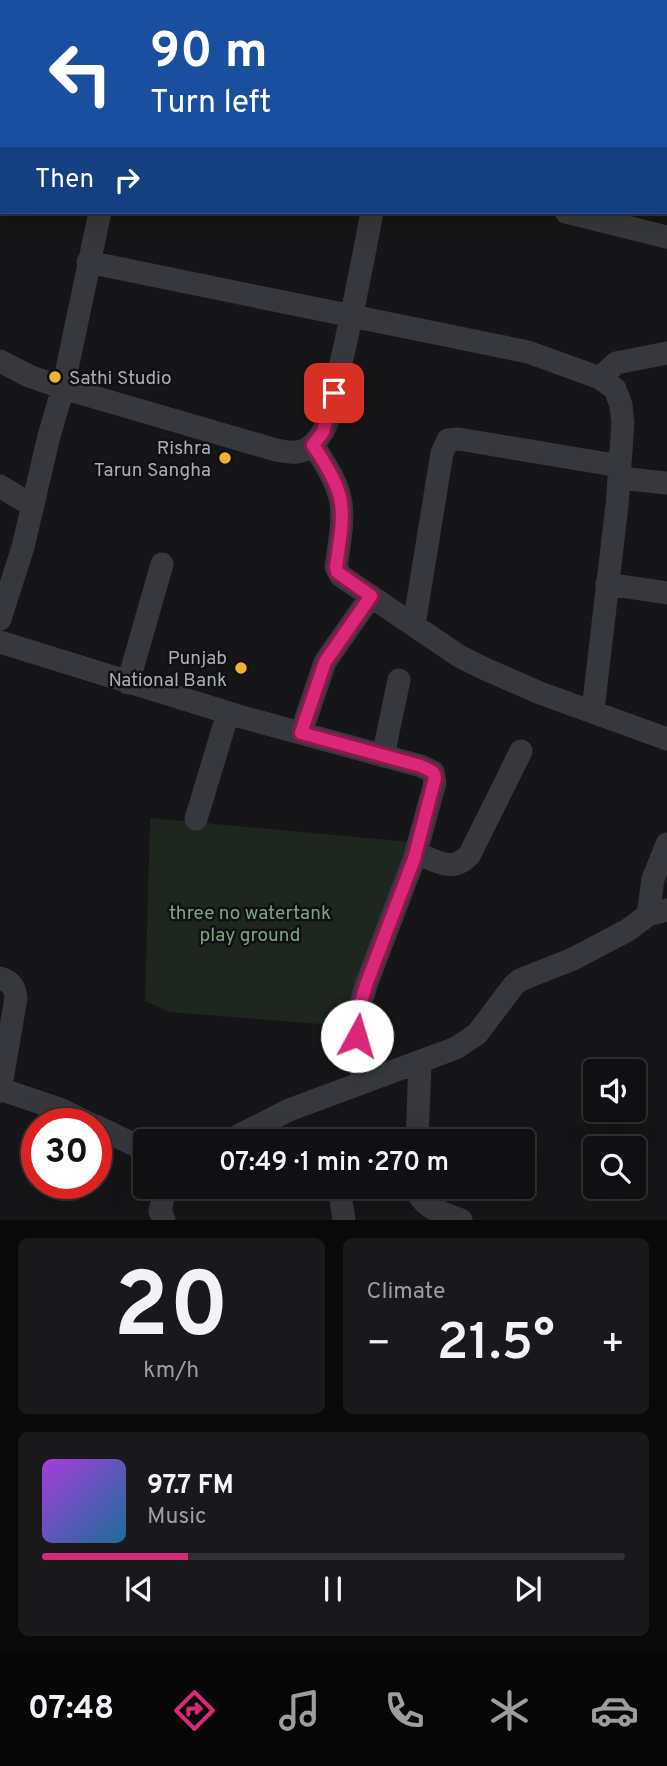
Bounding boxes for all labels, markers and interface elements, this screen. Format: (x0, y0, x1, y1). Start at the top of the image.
text: 90 m (150, 23, 268, 85)
icon: left (35, 28, 126, 119)
text: Turn left (150, 84, 271, 124)
icon: right (108, 161, 146, 199)
text: Then (35, 164, 94, 197)
pin (304, 363, 364, 423)
place label: Sathi Studio (69, 367, 172, 391)
marker: Sathi Studio (47, 369, 63, 385)
icon: arrive (315, 374, 353, 412)
place label: Rishra Tarun Sangha (94, 437, 211, 483)
marker: Rishra Tarun Sangha (217, 450, 233, 466)
place label: Punjab National Bank (108, 647, 227, 693)
marker: Punjab National Bank (233, 660, 249, 676)
park label: three no watertank play ground (169, 902, 331, 948)
position arrow (320, 999, 394, 1073)
map controls (583, 1059, 646, 1199)
button: sound (583, 1059, 646, 1122)
speed limit sign: 30 (21, 1108, 112, 1199)
button: search (583, 1136, 646, 1199)
text: 07:49 · 1 min · 270 m (219, 1147, 449, 1180)
text: 20 (114, 1254, 229, 1369)
text: Climate (367, 1278, 445, 1307)
text: 21.5° (437, 1312, 555, 1378)
text: − (367, 1321, 391, 1370)
text: + (600, 1321, 625, 1370)
text: km/h (143, 1357, 199, 1386)
text: 97.7 FM (147, 1470, 234, 1503)
text: Music (147, 1503, 207, 1532)
icon: previous (120, 1570, 158, 1608)
icon: pause (314, 1570, 352, 1608)
icon: next (509, 1570, 547, 1608)
icon: directions (170, 1686, 219, 1735)
icon: music (275, 1686, 324, 1735)
icon: phone (380, 1686, 429, 1735)
icon: climate (485, 1686, 534, 1735)
icon: car (590, 1686, 639, 1735)
text: 07:48 (28, 1690, 114, 1730)

